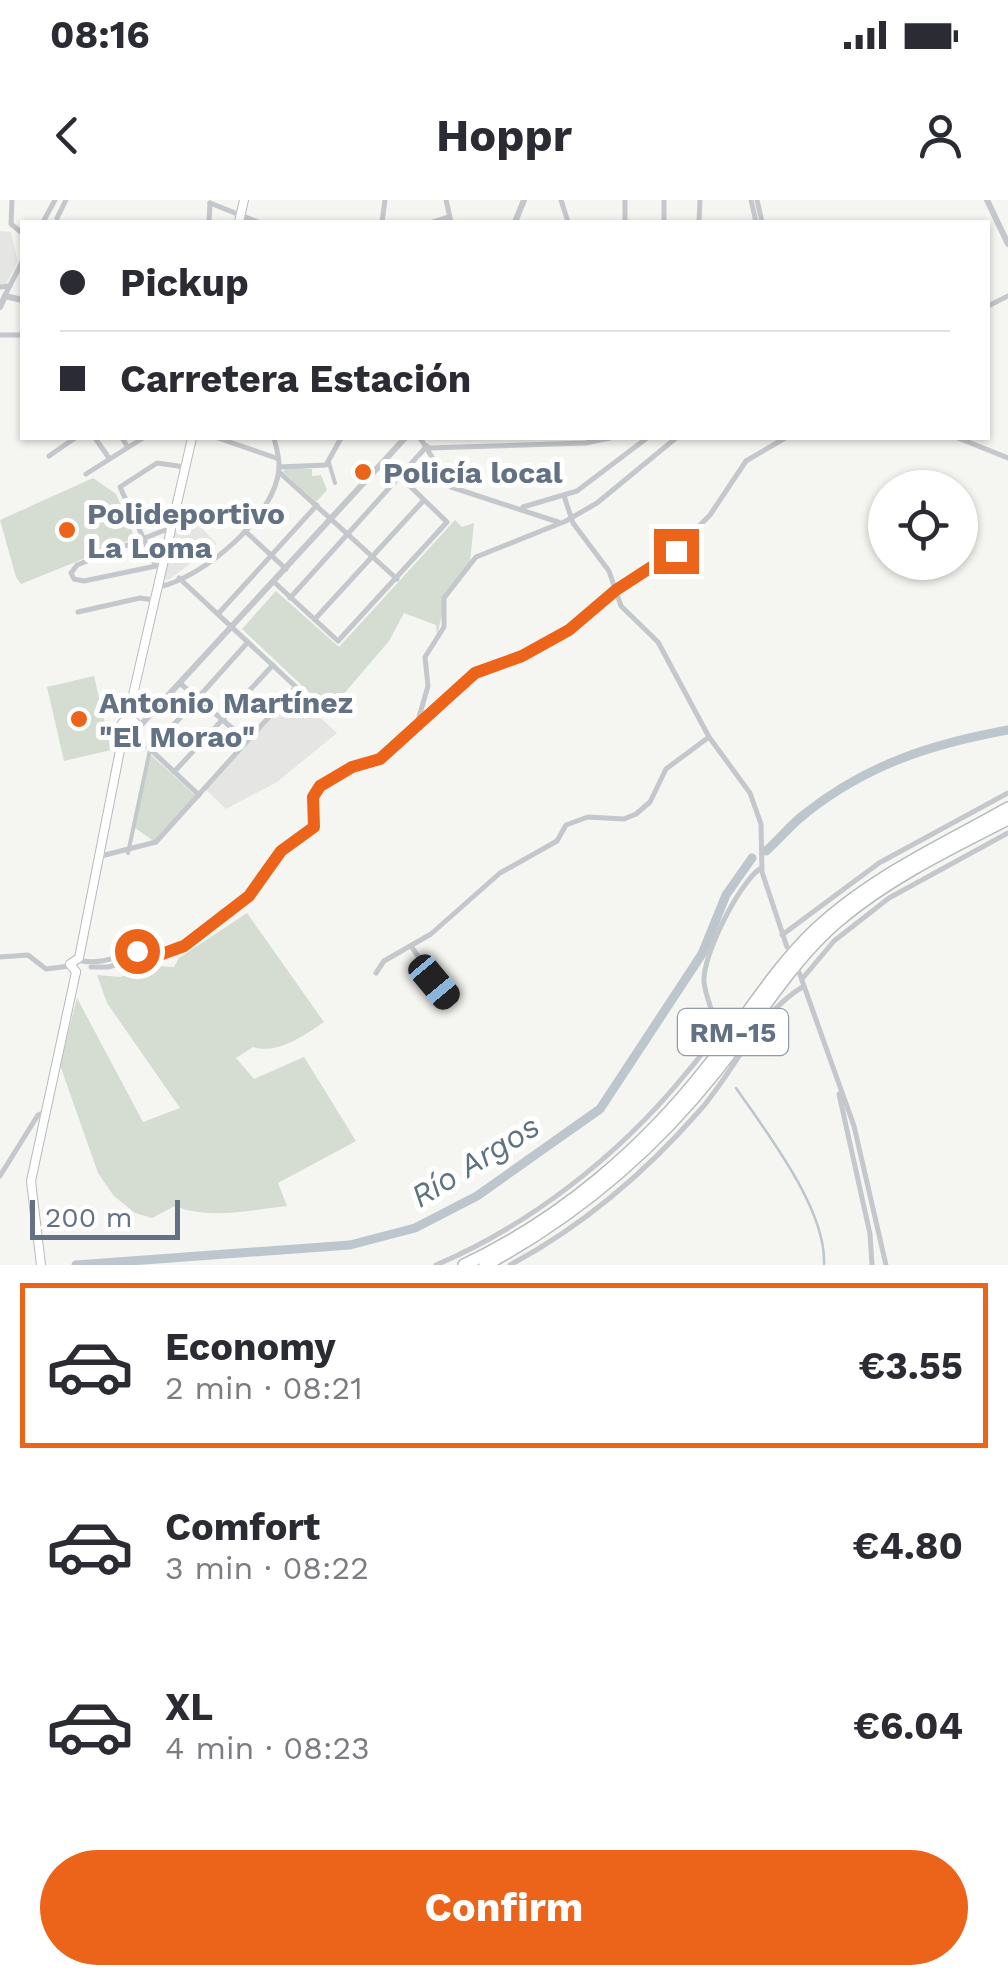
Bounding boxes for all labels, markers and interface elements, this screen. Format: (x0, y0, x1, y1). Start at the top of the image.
text: 08:16 (50, 13, 150, 57)
icon: back (40, 108, 95, 163)
icon: person (913, 108, 968, 163)
text: Hoppr (436, 109, 572, 162)
text: Pickup (120, 261, 249, 305)
text: Carretera Estación (120, 357, 471, 401)
place label: Policía local (383, 455, 563, 490)
marker: Policía local (352, 461, 374, 483)
map controls (868, 470, 978, 580)
button: locate (868, 470, 978, 580)
place label: Polideportivo La Loma (87, 496, 285, 565)
marker: Polideportivo La Loma (56, 519, 78, 541)
route end (654, 529, 699, 574)
place label: Antonio Martínez "El Morao" (99, 685, 353, 754)
marker: Antonio Martínez "El Morao" (68, 708, 90, 730)
route start (115, 929, 160, 974)
car (403, 949, 465, 1015)
road number: RM-15 (678, 1009, 788, 1055)
water label: Río Argos (404, 1107, 546, 1215)
scale bar (30, 1195, 180, 1240)
text: 200 m (45, 1201, 132, 1234)
icon: car (45, 1321, 135, 1411)
text: Economy (165, 1325, 336, 1369)
text: €3.55 (858, 1344, 963, 1388)
text: 2 min · 08:21 (165, 1369, 363, 1407)
icon: car (45, 1501, 135, 1591)
text: Comfort (165, 1505, 320, 1549)
text: €4.80 (853, 1524, 963, 1568)
text: 3 min · 08:22 (165, 1549, 369, 1587)
icon: car (45, 1681, 135, 1771)
text: XL (165, 1685, 213, 1729)
text: €6.04 (853, 1704, 963, 1748)
text: 4 min · 08:23 (165, 1729, 370, 1767)
button: Confirm (40, 1850, 968, 1965)

